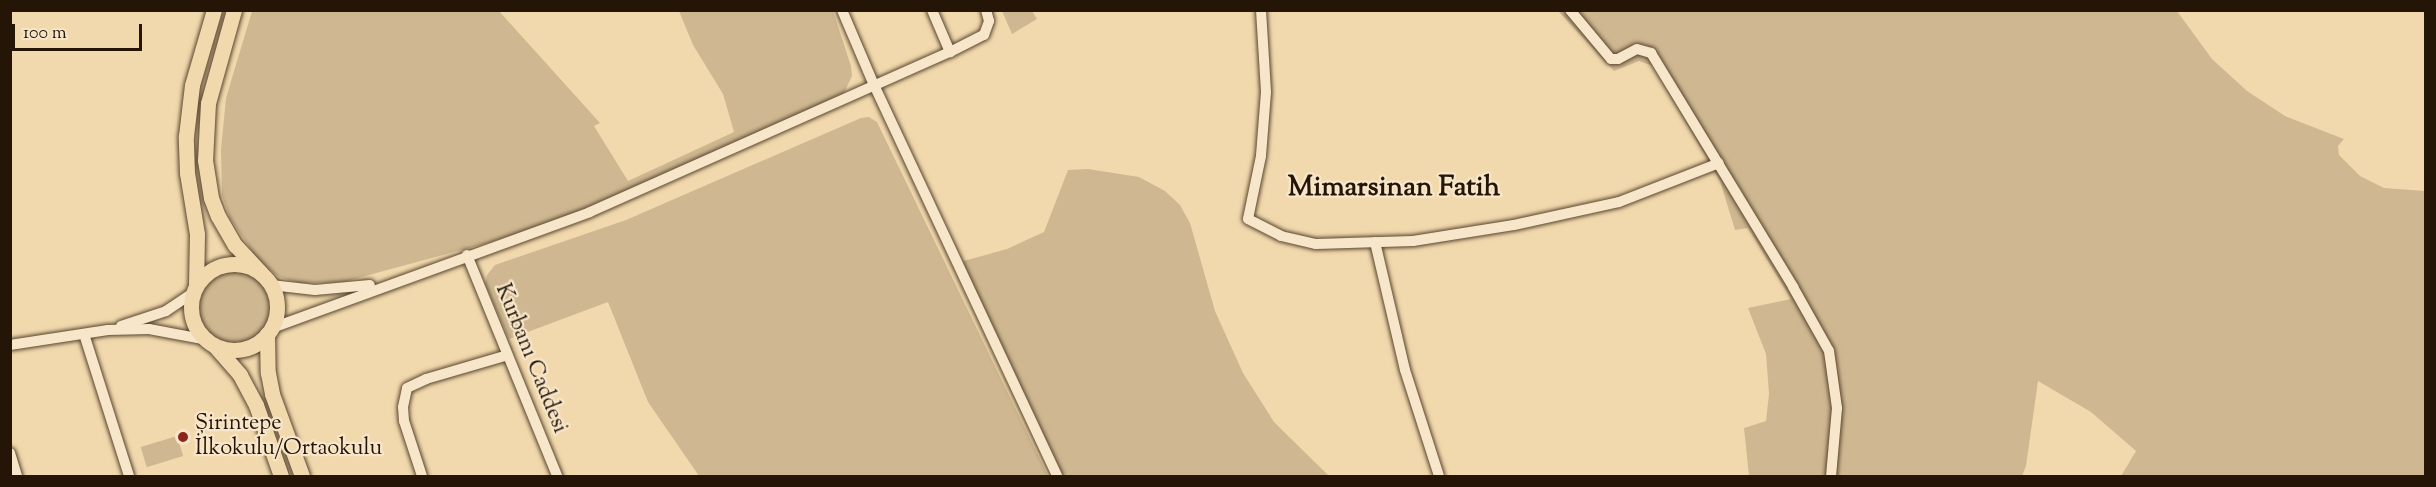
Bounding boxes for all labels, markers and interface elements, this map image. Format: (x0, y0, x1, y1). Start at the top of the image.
scale bar (15, 12, 146, 50)
text: 100 m (23, 21, 67, 47)
district label: Mimarsinan Fatih (1288, 171, 1500, 205)
street label: Kurbanı Caddesi (488, 280, 572, 438)
place label: Şirintepe İlkokulu/Ortaokulu (195, 411, 382, 463)
marker: Şirintepe İlkokulu/Ortaokulu (176, 430, 190, 444)

